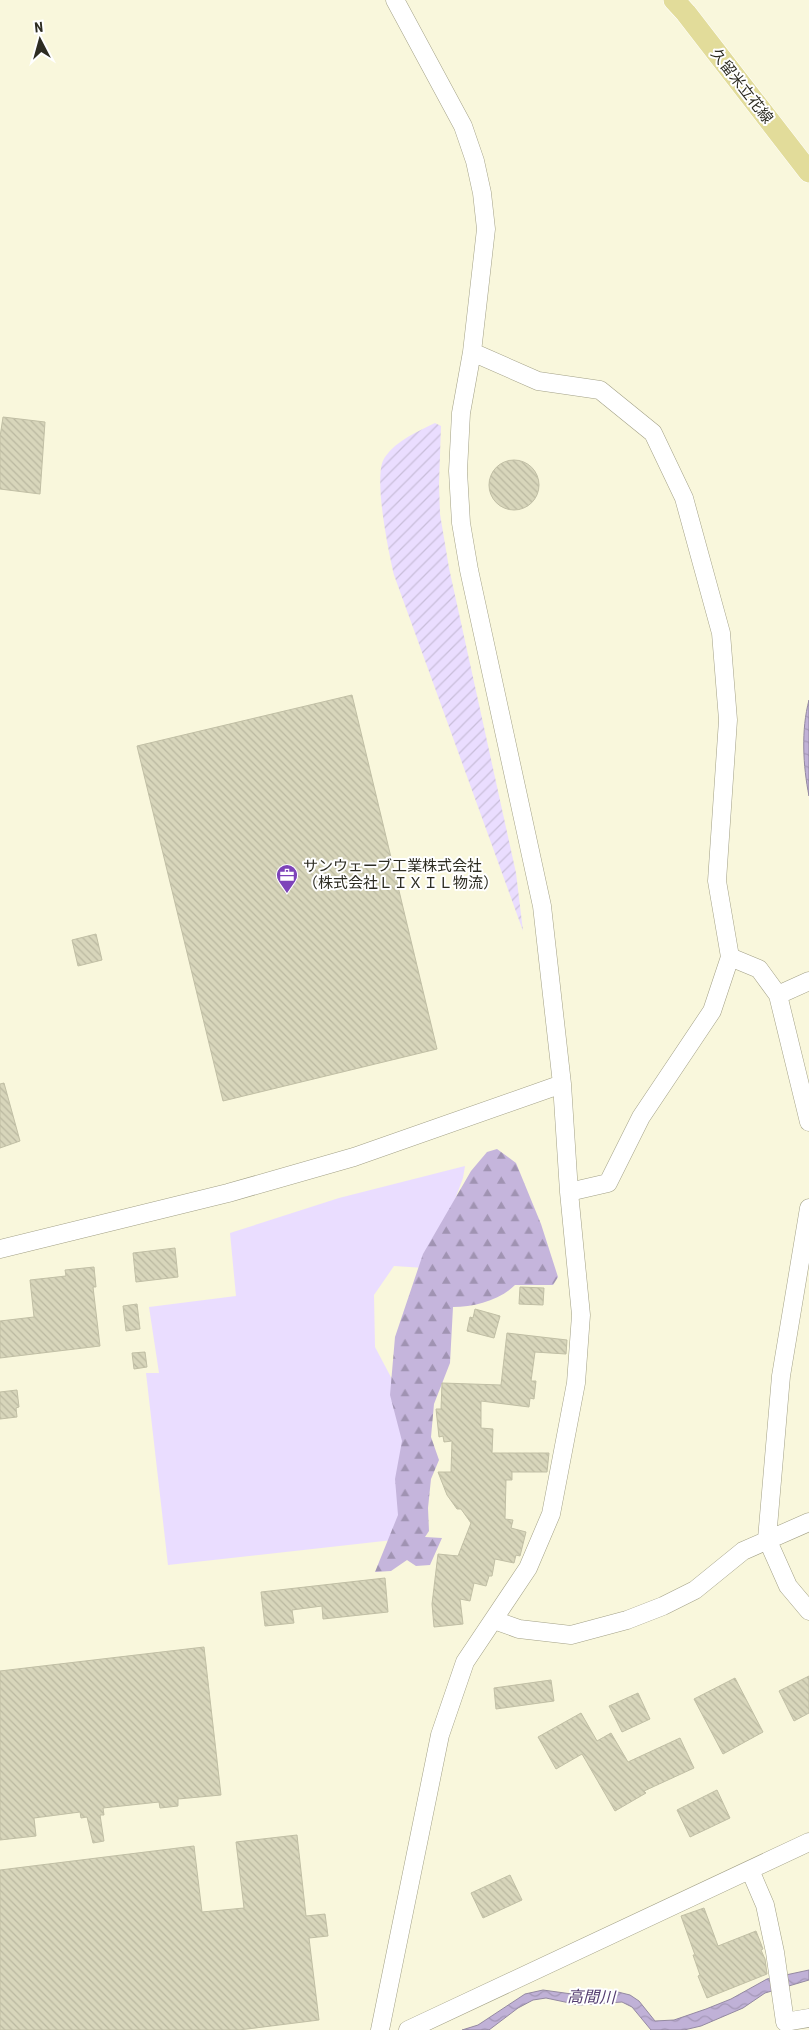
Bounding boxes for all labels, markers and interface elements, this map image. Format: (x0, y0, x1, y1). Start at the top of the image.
north arrow (15, 15, 65, 65)
text: N (34, 19, 44, 35)
street label: 久留米立花線 (707, 45, 777, 127)
place label: サンウェーブ工業株式会社 （株式会社ＬＩＸＩＬ物流） (303, 857, 498, 892)
office icon: サンウェーブ工業株式会社 （株式会社ＬＩＸＩＬ物流） (275, 863, 299, 894)
water label: 高間川 (567, 1987, 617, 2007)

